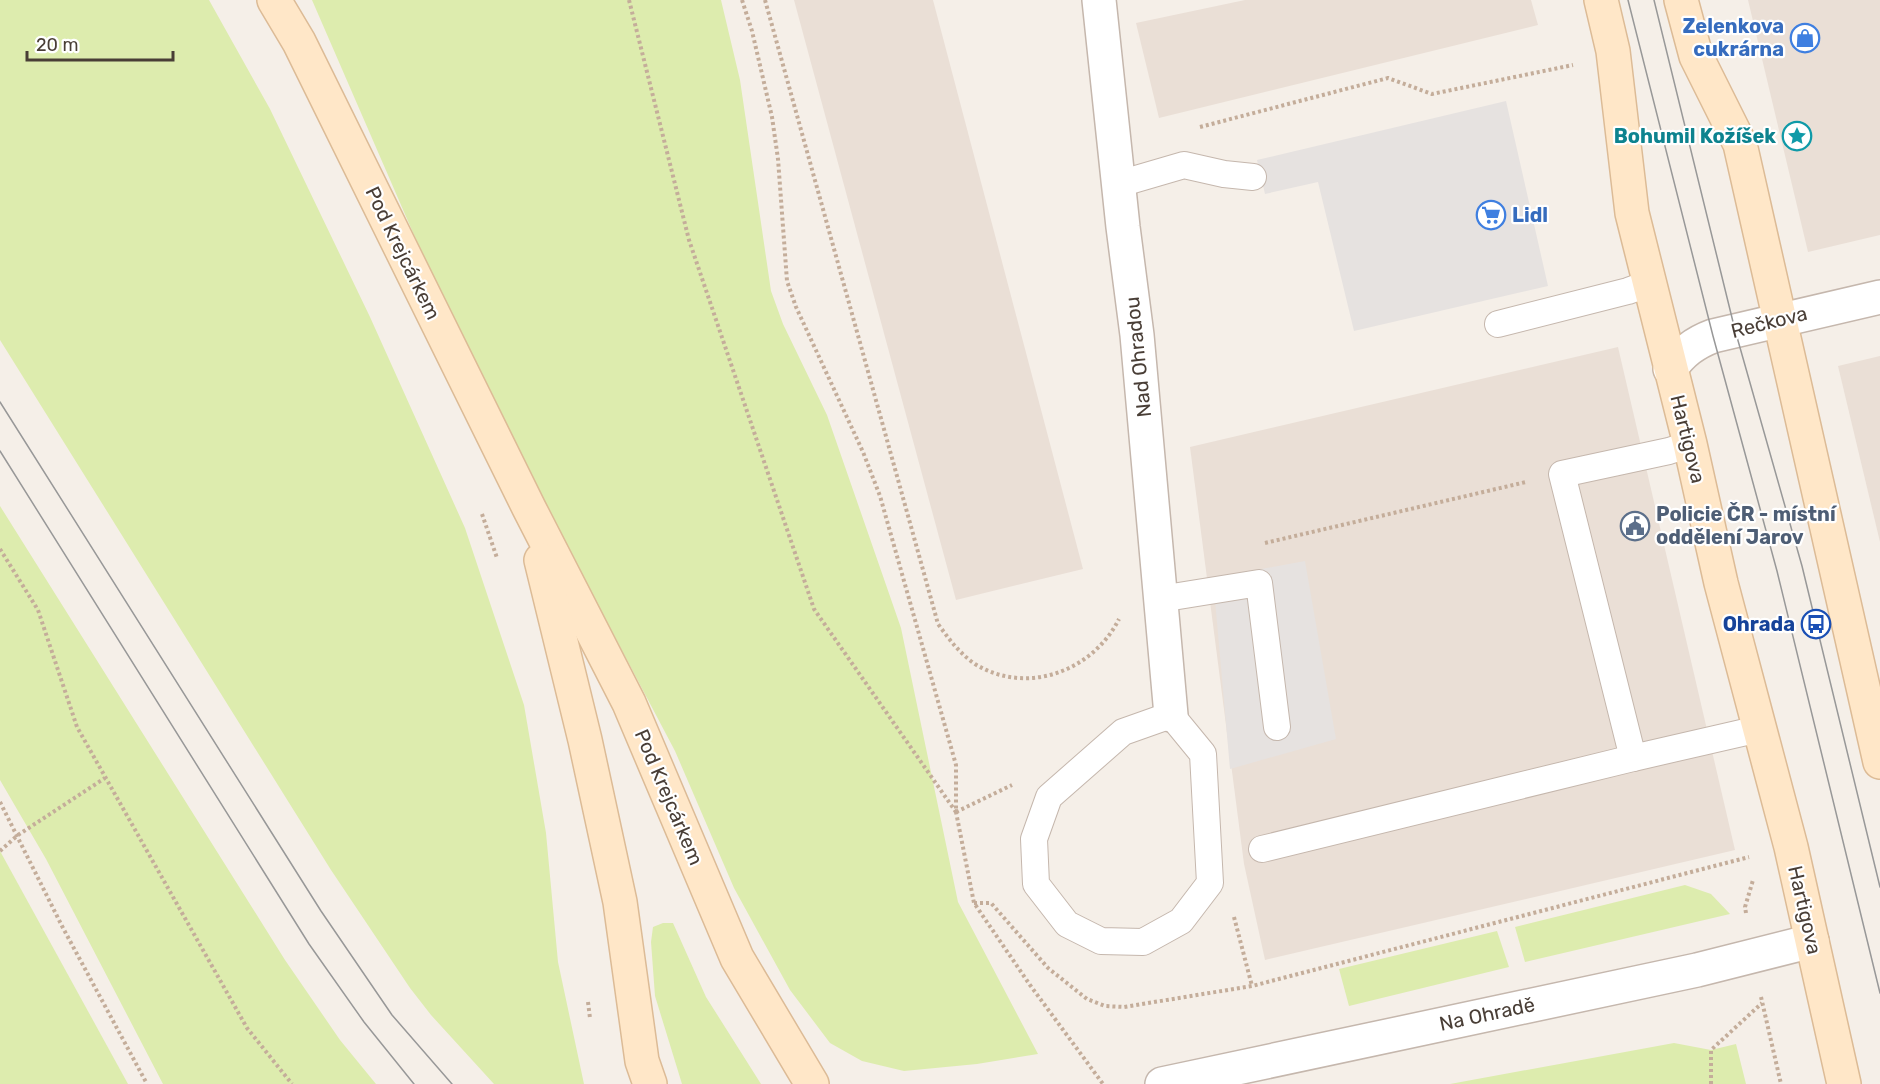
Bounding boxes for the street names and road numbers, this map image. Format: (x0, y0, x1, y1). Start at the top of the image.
street label: Pod Krejcárkem (360, 182, 446, 324)
street label: Nad Ohradou (1120, 295, 1156, 419)
street label: Rečkova (1728, 301, 1810, 343)
street label: Hartigova (1665, 392, 1711, 486)
street label: Pod Krejcárkem (630, 725, 708, 869)
street label: Hartigova (1783, 863, 1827, 957)
street label: Na Ohradě (1437, 992, 1537, 1036)

